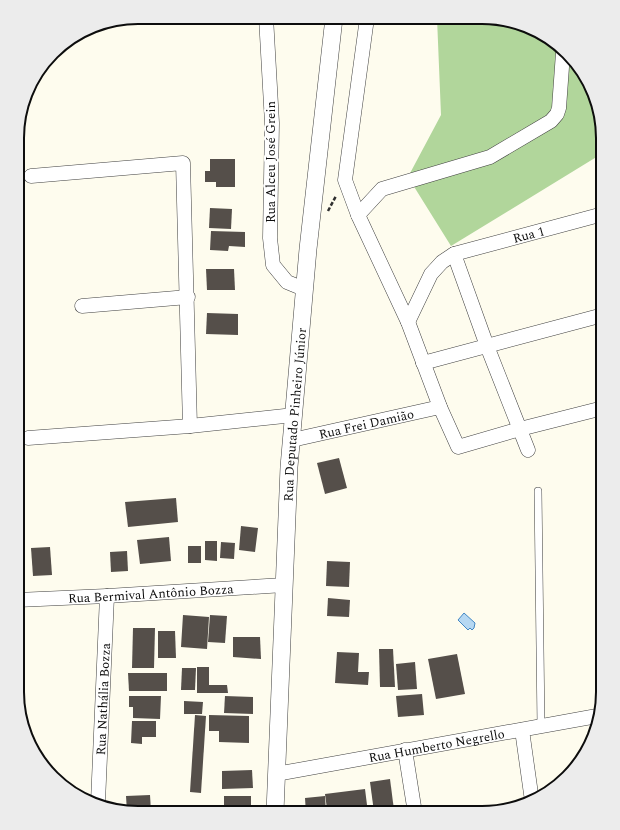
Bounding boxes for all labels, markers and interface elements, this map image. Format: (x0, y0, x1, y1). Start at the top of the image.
street label: Rua Alceu José Grein (261, 101, 281, 223)
street label: Rua 1 (511, 221, 547, 249)
street label: Rua Deputado Pinheiro Júnior (279, 327, 312, 502)
street label: Rua Frei Damião (317, 404, 416, 445)
street label: Rua Bermival Antônio Bozza (68, 579, 235, 609)
street label: Rua Nathália Bozza (91, 642, 116, 756)
street label: Rua Humberto Negrello (367, 724, 506, 768)

